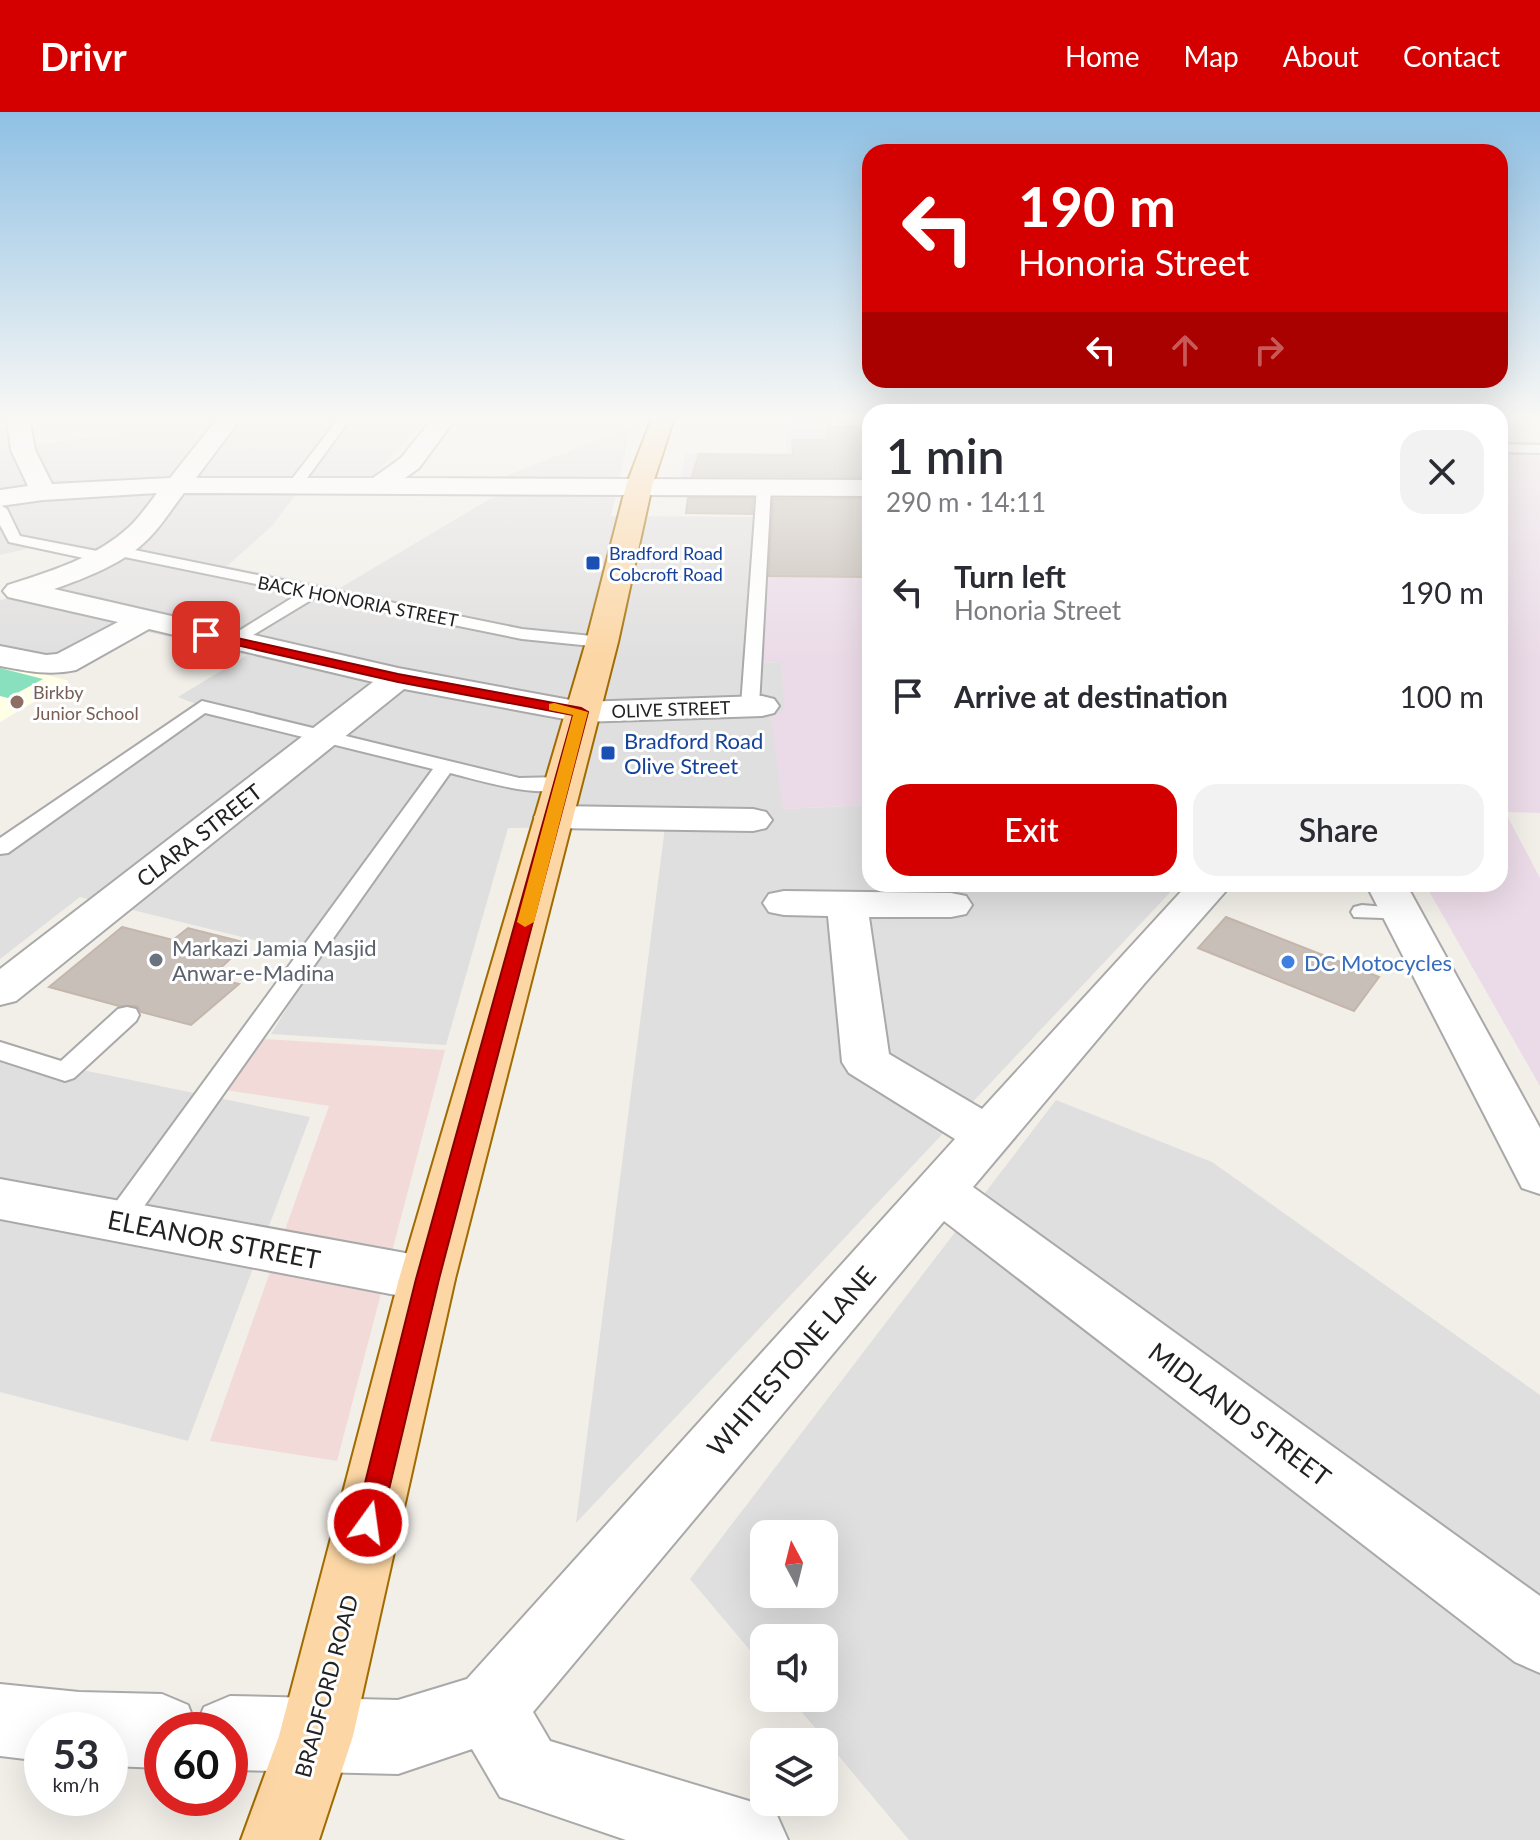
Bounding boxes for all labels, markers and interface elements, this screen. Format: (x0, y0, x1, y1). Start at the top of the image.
text: Drivr (40, 33, 127, 79)
text: Home (1065, 39, 1140, 73)
text: Map (1184, 39, 1239, 73)
text: About (1283, 39, 1359, 73)
text: Contact (1403, 39, 1500, 73)
text: 190 m (1018, 172, 1176, 239)
icon: left (886, 176, 990, 280)
text: Honoria Street (1018, 240, 1249, 284)
icon: left (1079, 328, 1123, 372)
icon: ahead (1163, 328, 1207, 372)
icon: right (1247, 328, 1291, 372)
text: 1 min (886, 427, 1004, 484)
button: close (1400, 430, 1484, 514)
text: 290 m · 14:11 (886, 486, 1046, 518)
place label: Bradford Road Cobcroft Road (609, 542, 723, 585)
marker: Bradford Road Cobcroft Road (584, 554, 602, 572)
text: Turn left (954, 558, 1066, 594)
icon: left (886, 570, 930, 614)
street label: BACK HONORIA STREET (256, 571, 460, 631)
text: 190 m (1399, 574, 1484, 610)
text: Honoria Street (954, 594, 1121, 626)
pin (172, 601, 240, 669)
icon: arrive (184, 613, 228, 657)
icon: arrive (886, 674, 930, 718)
text: Arrive at destination (954, 678, 1228, 714)
text: 100 m (1399, 678, 1484, 714)
place label: Birkby Junior School (33, 681, 139, 724)
marker: Birkby Junior School (8, 693, 26, 711)
street label: OLIVE STREET (611, 696, 731, 722)
place label: Bradford Road Olive Street (624, 727, 763, 779)
marker: Bradford Road Olive Street (599, 744, 617, 762)
street label: CLARA STREET (131, 778, 267, 892)
button: Exit (886, 784, 1177, 876)
button: Share (1193, 784, 1484, 876)
place label: Markazi Jamia Masjid Anwar-e-Madina (172, 934, 377, 986)
place label: DC Motocycles (1304, 949, 1452, 976)
marker: Markazi Jamia Masjid Anwar-e-Madina (147, 951, 165, 969)
marker: DC Motocycles (1279, 953, 1297, 971)
street label: ELEANOR STREET (105, 1203, 323, 1275)
street label: WHITESTONE LANE (700, 1259, 882, 1463)
street label: MIDLAND STREET (1143, 1335, 1337, 1493)
position arrow (326, 1481, 410, 1565)
north arrow (750, 1520, 838, 1608)
map controls (750, 1520, 838, 1816)
street label: BRADFORD ROAD (289, 1592, 363, 1780)
button: sound (750, 1624, 838, 1712)
speed limit sign: 60 (144, 1712, 248, 1816)
button: layers (750, 1728, 838, 1816)
text: 53 (53, 1730, 99, 1778)
text: km/h (53, 1772, 99, 1796)

